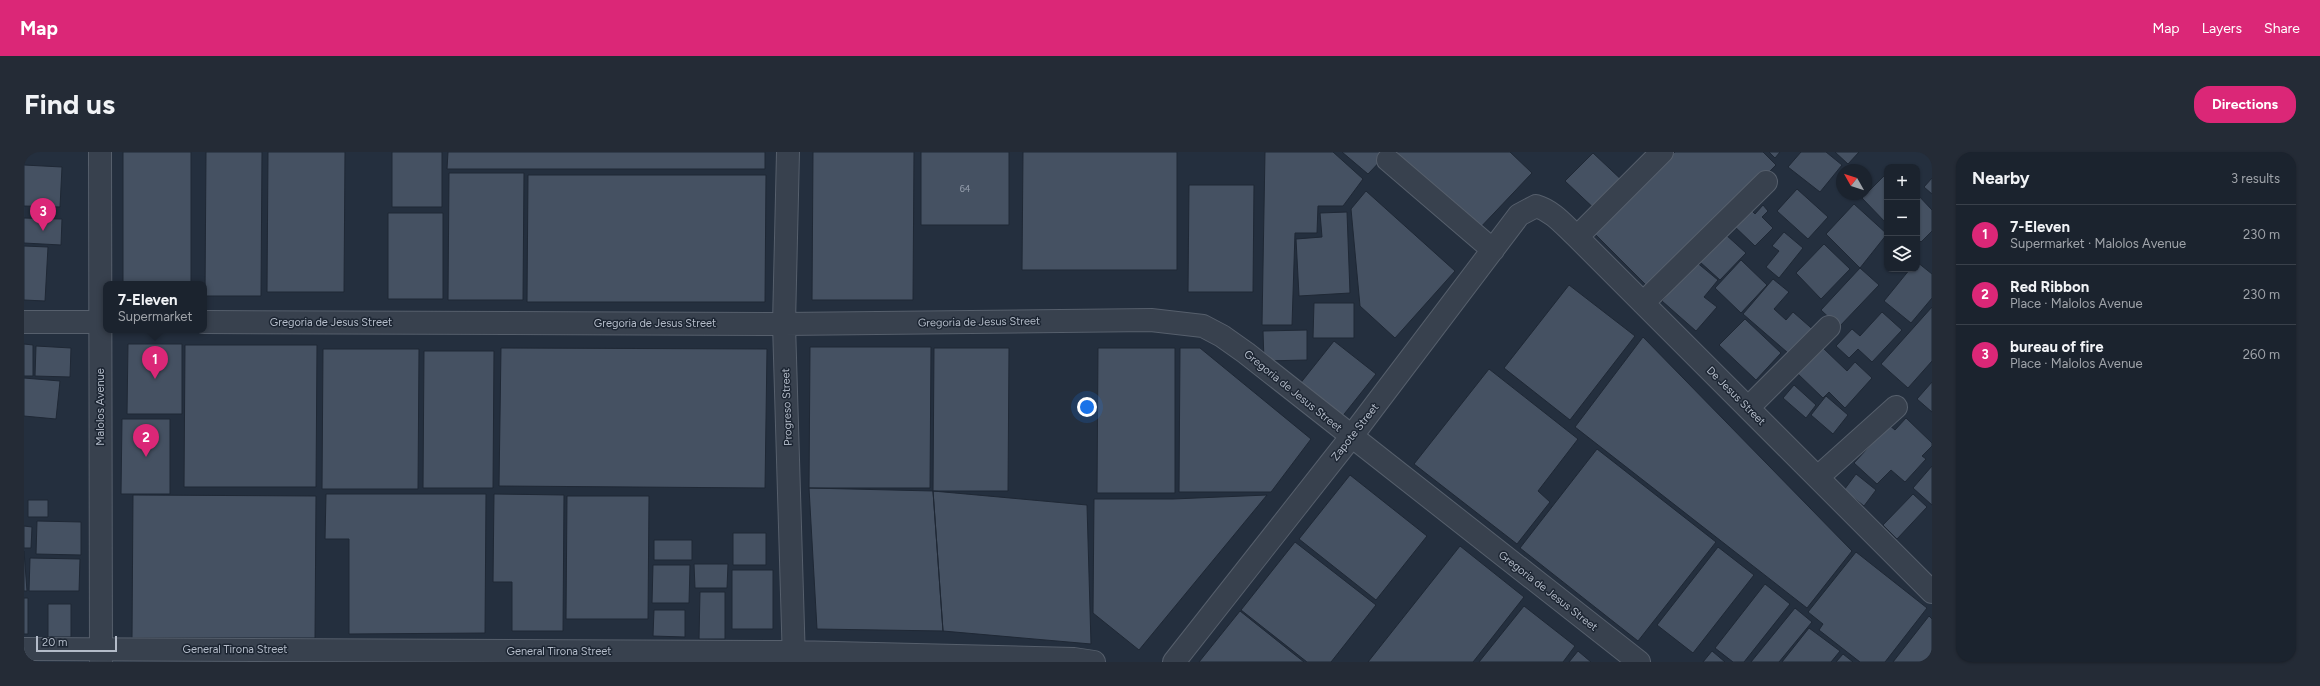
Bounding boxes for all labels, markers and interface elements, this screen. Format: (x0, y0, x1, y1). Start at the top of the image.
text: Map (20, 17, 58, 40)
text: Map (2152, 20, 2180, 37)
text: Layers (2202, 20, 2242, 37)
text: Share (2264, 20, 2300, 37)
button: Directions (2194, 86, 2296, 123)
text: Find us (24, 87, 115, 121)
north arrow (1836, 164, 1872, 200)
map controls (1884, 164, 1920, 272)
button: + (1884, 164, 1920, 200)
text: Nearby (1972, 168, 2030, 188)
text: 3 results (2231, 171, 2280, 186)
house number: 64 (960, 183, 971, 194)
pin: 3 (30, 198, 56, 231)
button: − (1884, 200, 1920, 236)
text: 7-Eleven (2010, 218, 2070, 236)
text: 1 (1982, 227, 1988, 242)
text: 230 m (2243, 227, 2280, 242)
button: layers (1884, 236, 1920, 272)
text: Supermarket · Malolos Avenue (2010, 236, 2186, 251)
text: Red Ribbon (2010, 278, 2089, 296)
popup (103, 281, 207, 333)
text: 2 (1981, 287, 1989, 302)
text: 230 m (2243, 287, 2280, 302)
text: 7-Eleven (118, 291, 178, 309)
text: Place · Malolos Avenue (2010, 296, 2143, 311)
text: Supermarket (118, 309, 192, 324)
street label: Gregoria de Jesus Street (918, 314, 1040, 330)
street label: Gregoria de Jesus Street (270, 316, 392, 329)
street label: Gregoria de Jesus Street (594, 317, 716, 330)
text: bureau of fire (2010, 338, 2104, 356)
pin: 1 (142, 346, 168, 379)
street label: Gregoria de Jesus Street (1241, 347, 1345, 435)
text: 3 (1981, 347, 1989, 362)
text: 260 m (2243, 347, 2280, 362)
text: Place · Malolos Avenue (2010, 356, 2143, 371)
street label: De Jesus Street (1704, 364, 1768, 428)
street label: Malolos Avenue (94, 368, 107, 446)
street label: Progreso Street (779, 368, 795, 446)
your location (1077, 397, 1097, 417)
street label: Zapote Street (1329, 401, 1381, 463)
pin: 2 (133, 424, 159, 457)
street label: Gregoria de Jesus Street (1496, 548, 1600, 634)
scale bar (36, 634, 117, 653)
text: 20 m (42, 636, 67, 649)
street label: General Tirona Street (183, 643, 287, 656)
street label: General Tirona Street (507, 645, 611, 658)

